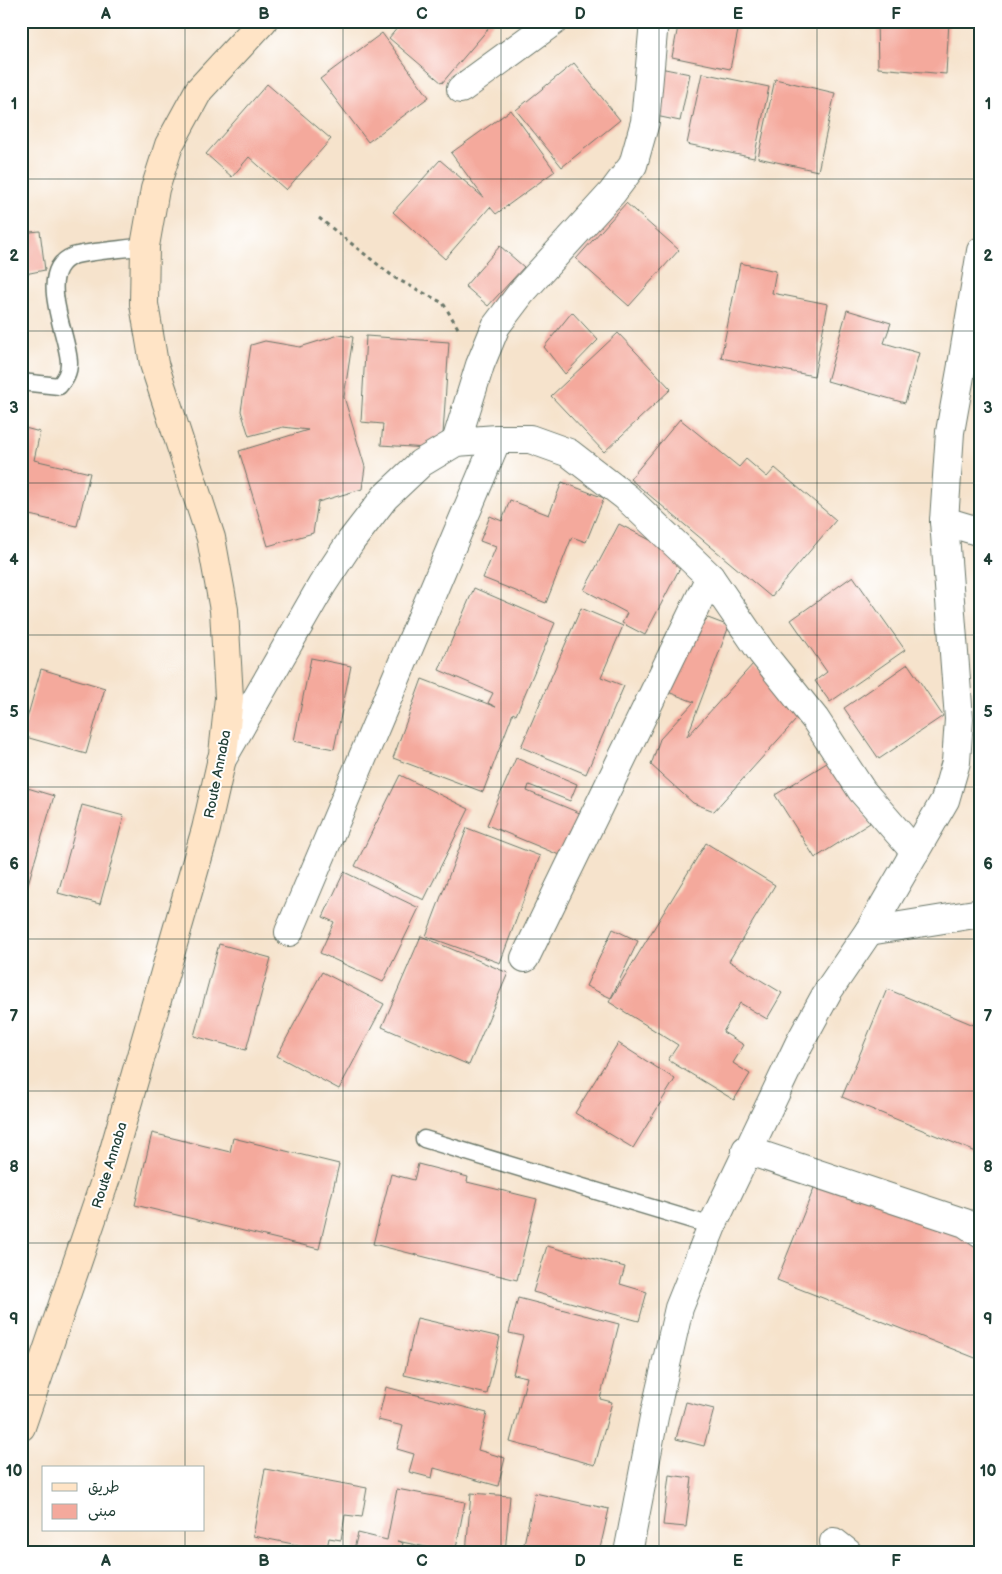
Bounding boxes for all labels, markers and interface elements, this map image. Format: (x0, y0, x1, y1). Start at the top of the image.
text: A (100, 5, 111, 24)
text: B (258, 5, 270, 24)
text: C (416, 5, 428, 24)
text: D (574, 5, 586, 24)
text: E (733, 5, 743, 24)
text: F (891, 5, 901, 24)
text: 1 (11, 95, 17, 114)
text: 1 (985, 95, 991, 114)
text: 2 (9, 247, 19, 266)
text: 2 (983, 247, 993, 266)
text: 3 (9, 399, 19, 418)
text: 3 (983, 399, 993, 418)
text: 4 (9, 551, 19, 570)
text: 4 (983, 551, 993, 570)
text: 5 (9, 703, 19, 722)
text: 5 (983, 703, 993, 722)
street label: Route Annaba (201, 728, 234, 820)
text: 6 (9, 855, 19, 874)
text: 6 (983, 855, 993, 874)
text: 7 (10, 1007, 19, 1026)
text: 7 (984, 1007, 993, 1026)
street label: Route Annaba (88, 1120, 131, 1210)
text: 8 (9, 1158, 19, 1177)
text: 8 (983, 1158, 993, 1177)
text: 9 (9, 1310, 19, 1329)
text: 9 (983, 1310, 993, 1329)
text: 10 (6, 1462, 22, 1481)
text: 10 (980, 1462, 996, 1481)
legend (42, 1466, 205, 1532)
text: طريق (88, 1478, 120, 1497)
text: مبنى (88, 1502, 116, 1521)
text: A (100, 1552, 111, 1571)
text: B (258, 1552, 270, 1571)
text: C (416, 1552, 428, 1571)
text: D (574, 1552, 586, 1571)
text: E (733, 1552, 743, 1571)
text: F (891, 1552, 901, 1571)

